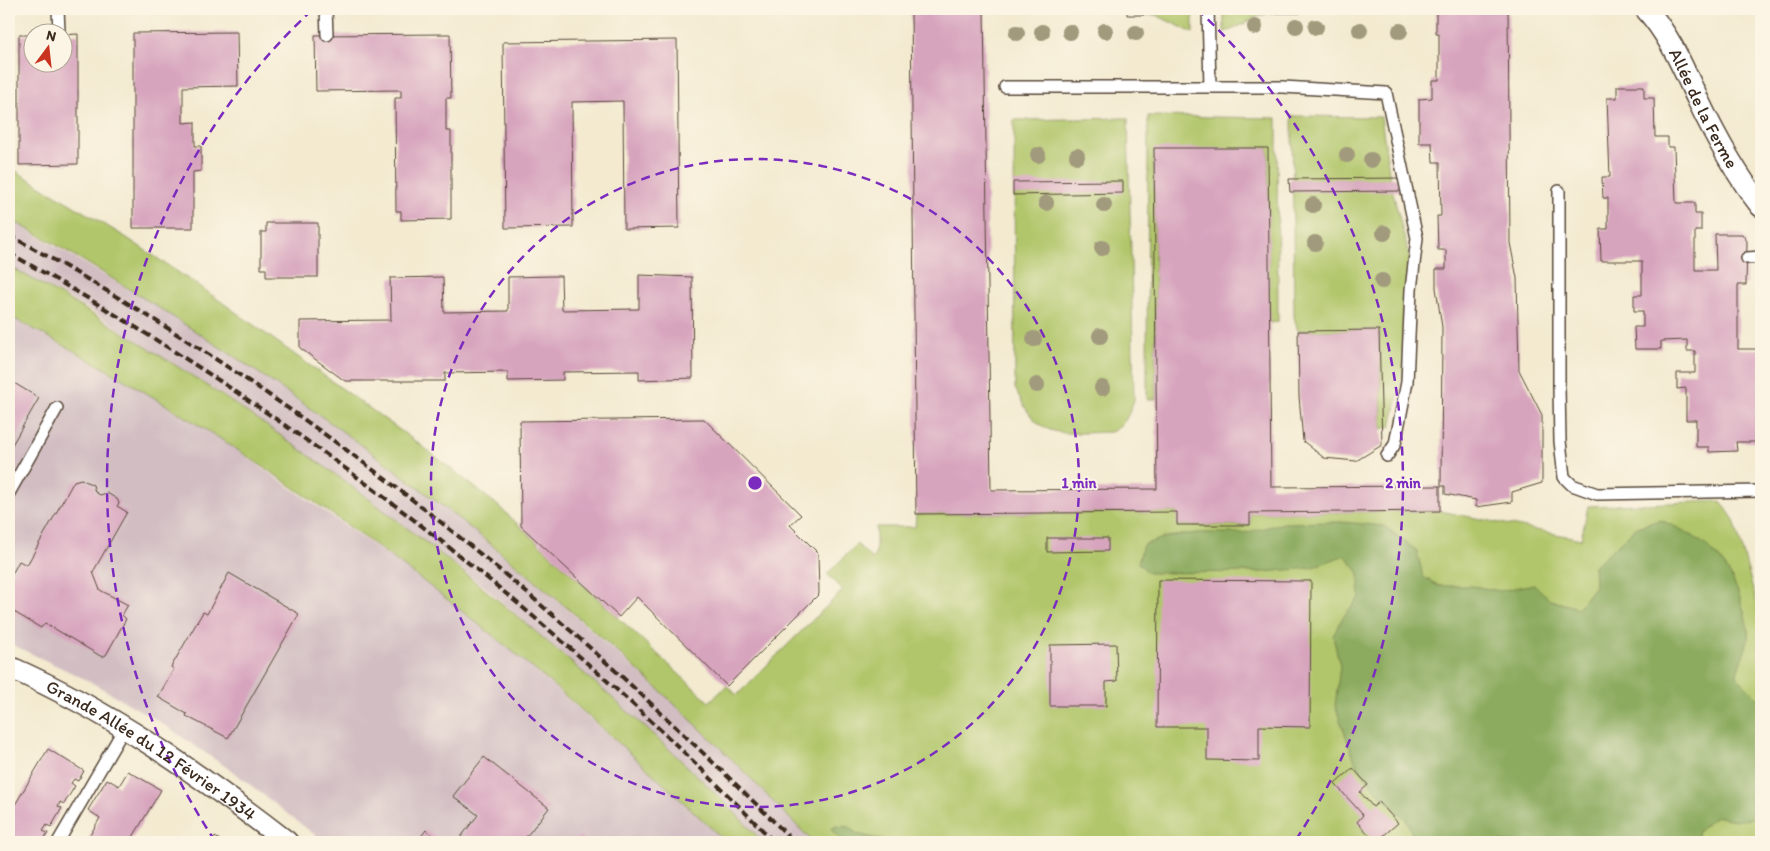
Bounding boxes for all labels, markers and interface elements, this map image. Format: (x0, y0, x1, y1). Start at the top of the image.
north arrow (22, 22, 72, 72)
text: N (44, 26, 58, 45)
street label: Allée de la Ferme (1664, 44, 1743, 172)
centre of rings (746, 474, 764, 492)
text: 1 min (1062, 474, 1097, 492)
text: 2 min (1385, 474, 1422, 492)
street label: Grande Allée du 12 Février 1934 (43, 675, 260, 826)

